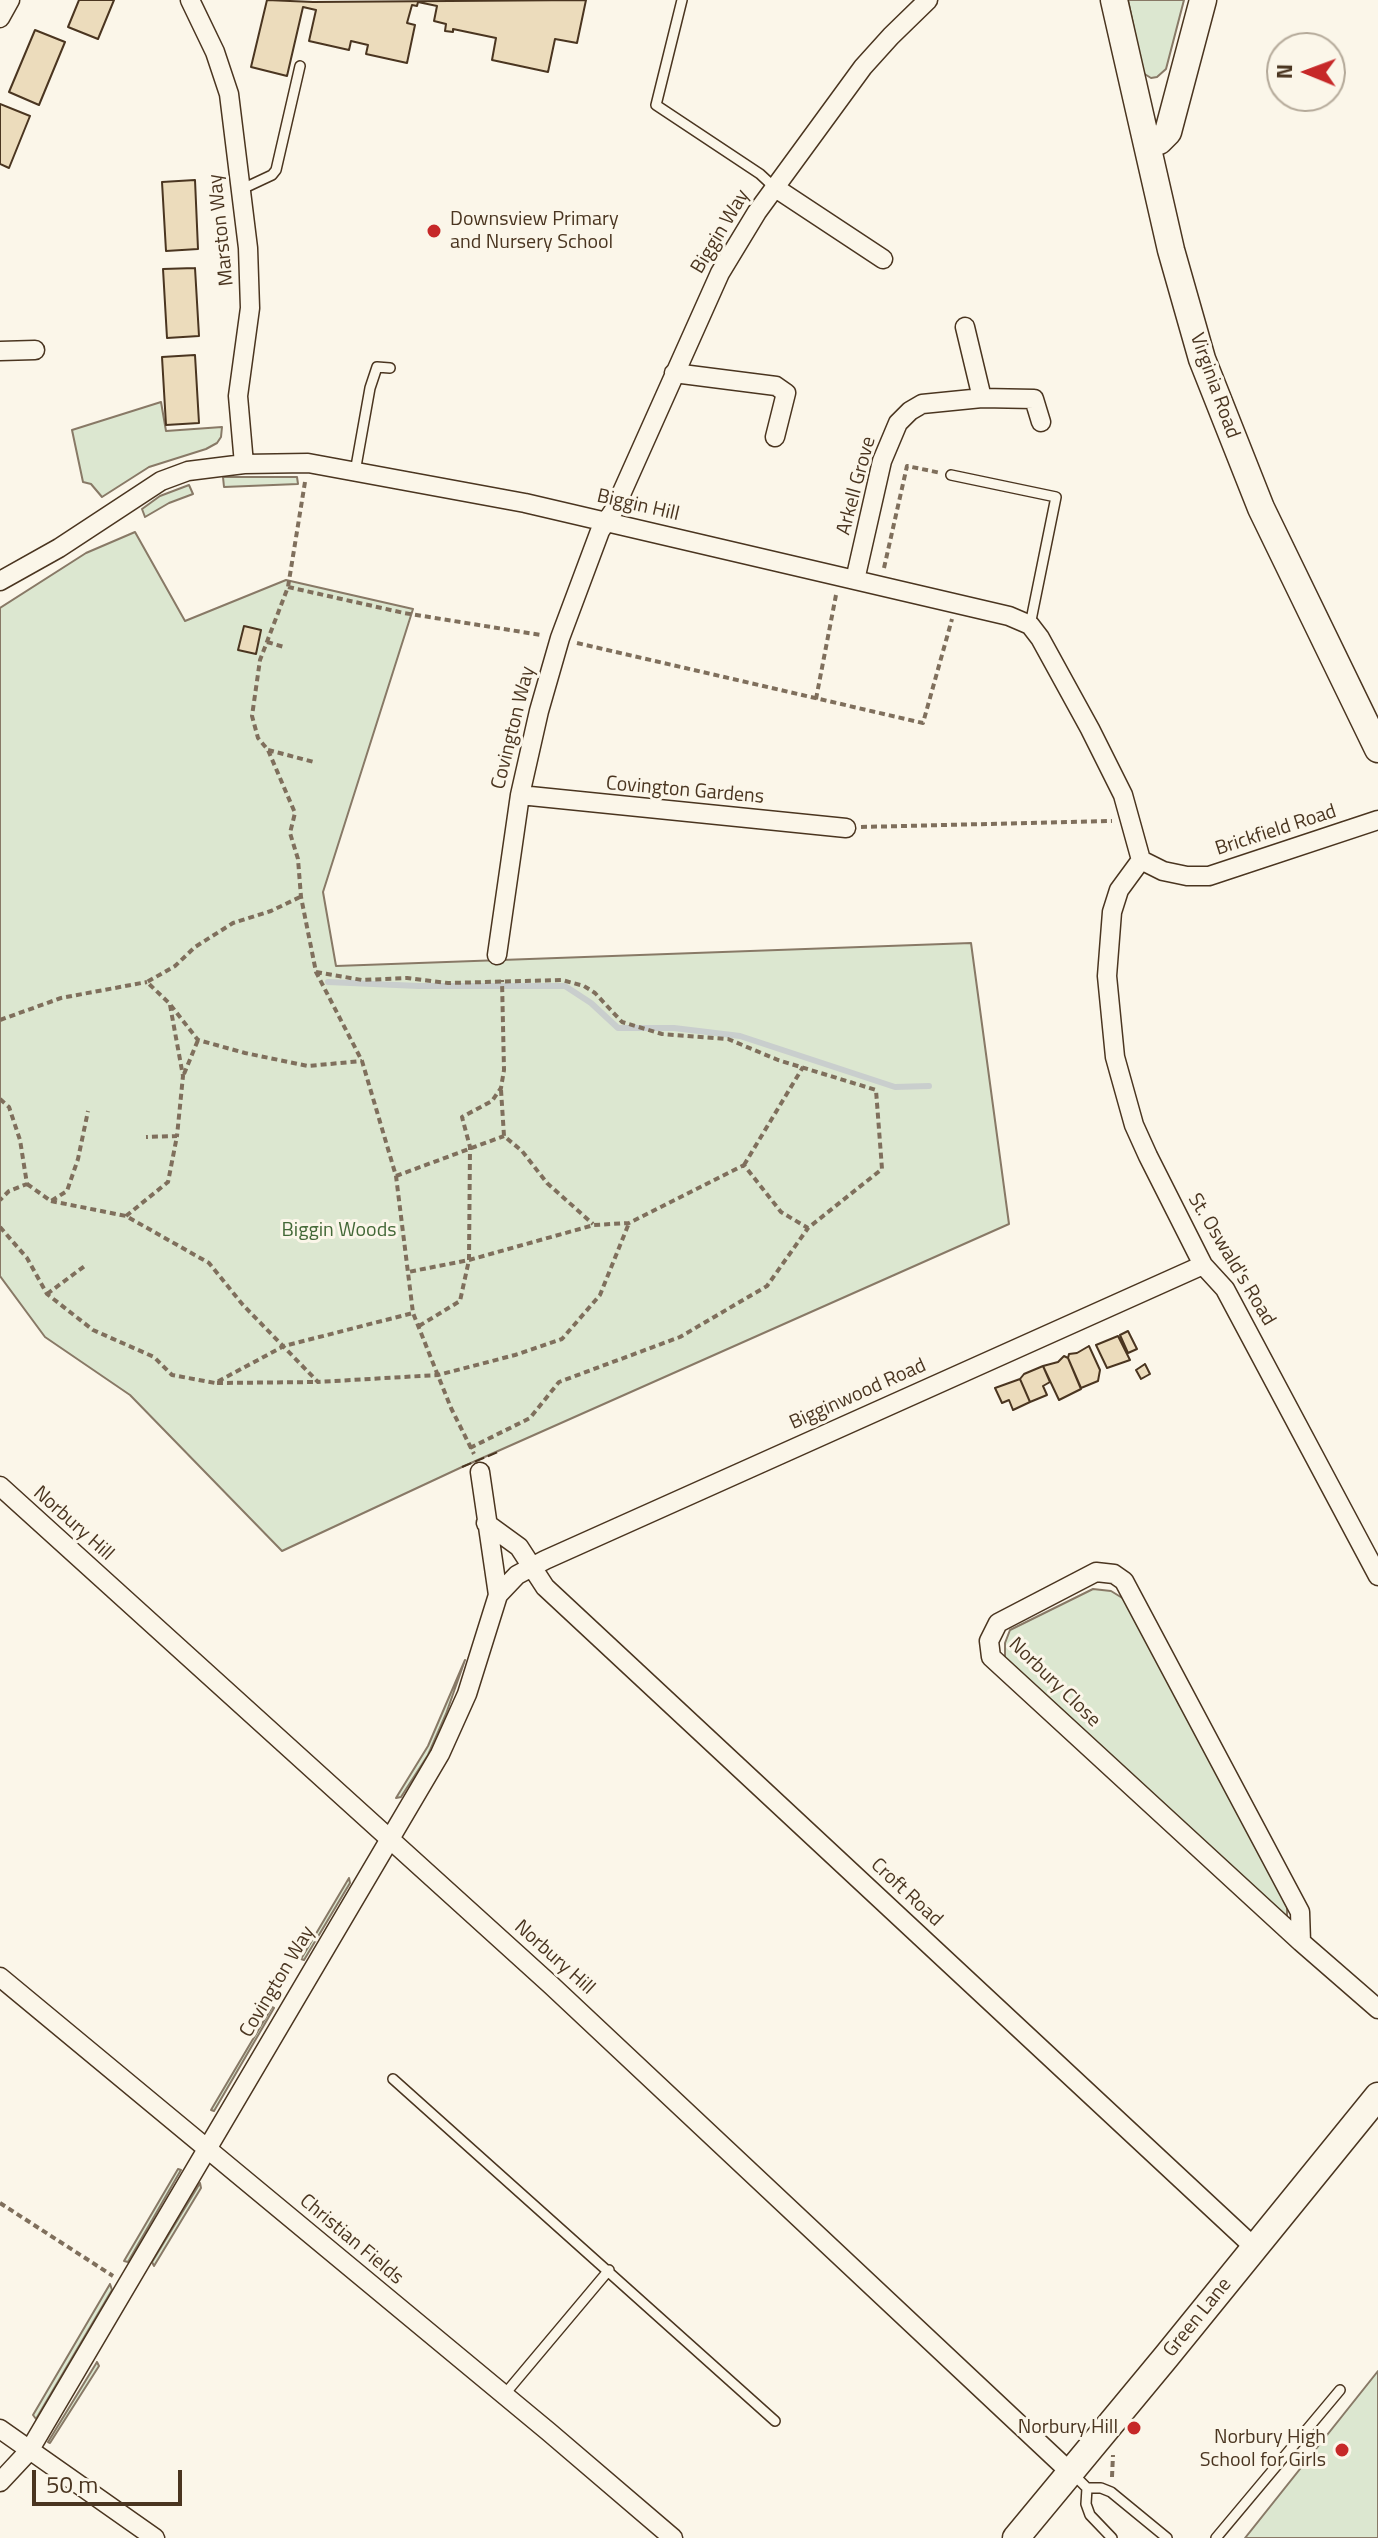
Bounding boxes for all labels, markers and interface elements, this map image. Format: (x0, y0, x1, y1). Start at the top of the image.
north arrow (1266, 32, 1346, 112)
text: N (1267, 64, 1301, 80)
street label: Marston Way (204, 173, 240, 287)
street label: Biggin Way (687, 186, 755, 278)
place label: Downsview Primary and Nursery School (450, 208, 619, 255)
marker: Downsview Primary and Nursery School (425, 222, 443, 240)
street label: Virginia Road (1184, 330, 1244, 442)
street label: Arkell Grove (832, 434, 882, 538)
street label: Biggin Hill (594, 485, 682, 527)
street label: Covington Way (487, 664, 541, 792)
street label: Covington Gardens (605, 772, 765, 810)
street label: Brickfield Road (1212, 800, 1340, 862)
street label: St. Oswald's Road (1182, 1189, 1280, 1331)
park label: Biggin Woods (281, 1219, 397, 1243)
street label: Bigginwood Road (786, 1354, 930, 1436)
street label: Norbury Hill (28, 1482, 118, 1566)
street label: Norbury Close (1003, 1633, 1105, 1733)
street label: Croft Road (865, 1854, 947, 1932)
street label: Norbury Hill (509, 1916, 599, 2000)
street label: Covington Way (235, 1922, 321, 2042)
street label: Christian Fields (294, 2190, 408, 2290)
street label: Green Lane (1159, 2274, 1237, 2362)
place label: Norbury Hill (1018, 2416, 1118, 2440)
marker: Norbury Hill (1125, 2419, 1143, 2437)
place label: Norbury High School for Girls (1200, 2426, 1326, 2473)
marker: Norbury High School for Girls (1333, 2441, 1351, 2459)
scale bar (36, 2454, 186, 2504)
text: 50 m (46, 2466, 98, 2502)

